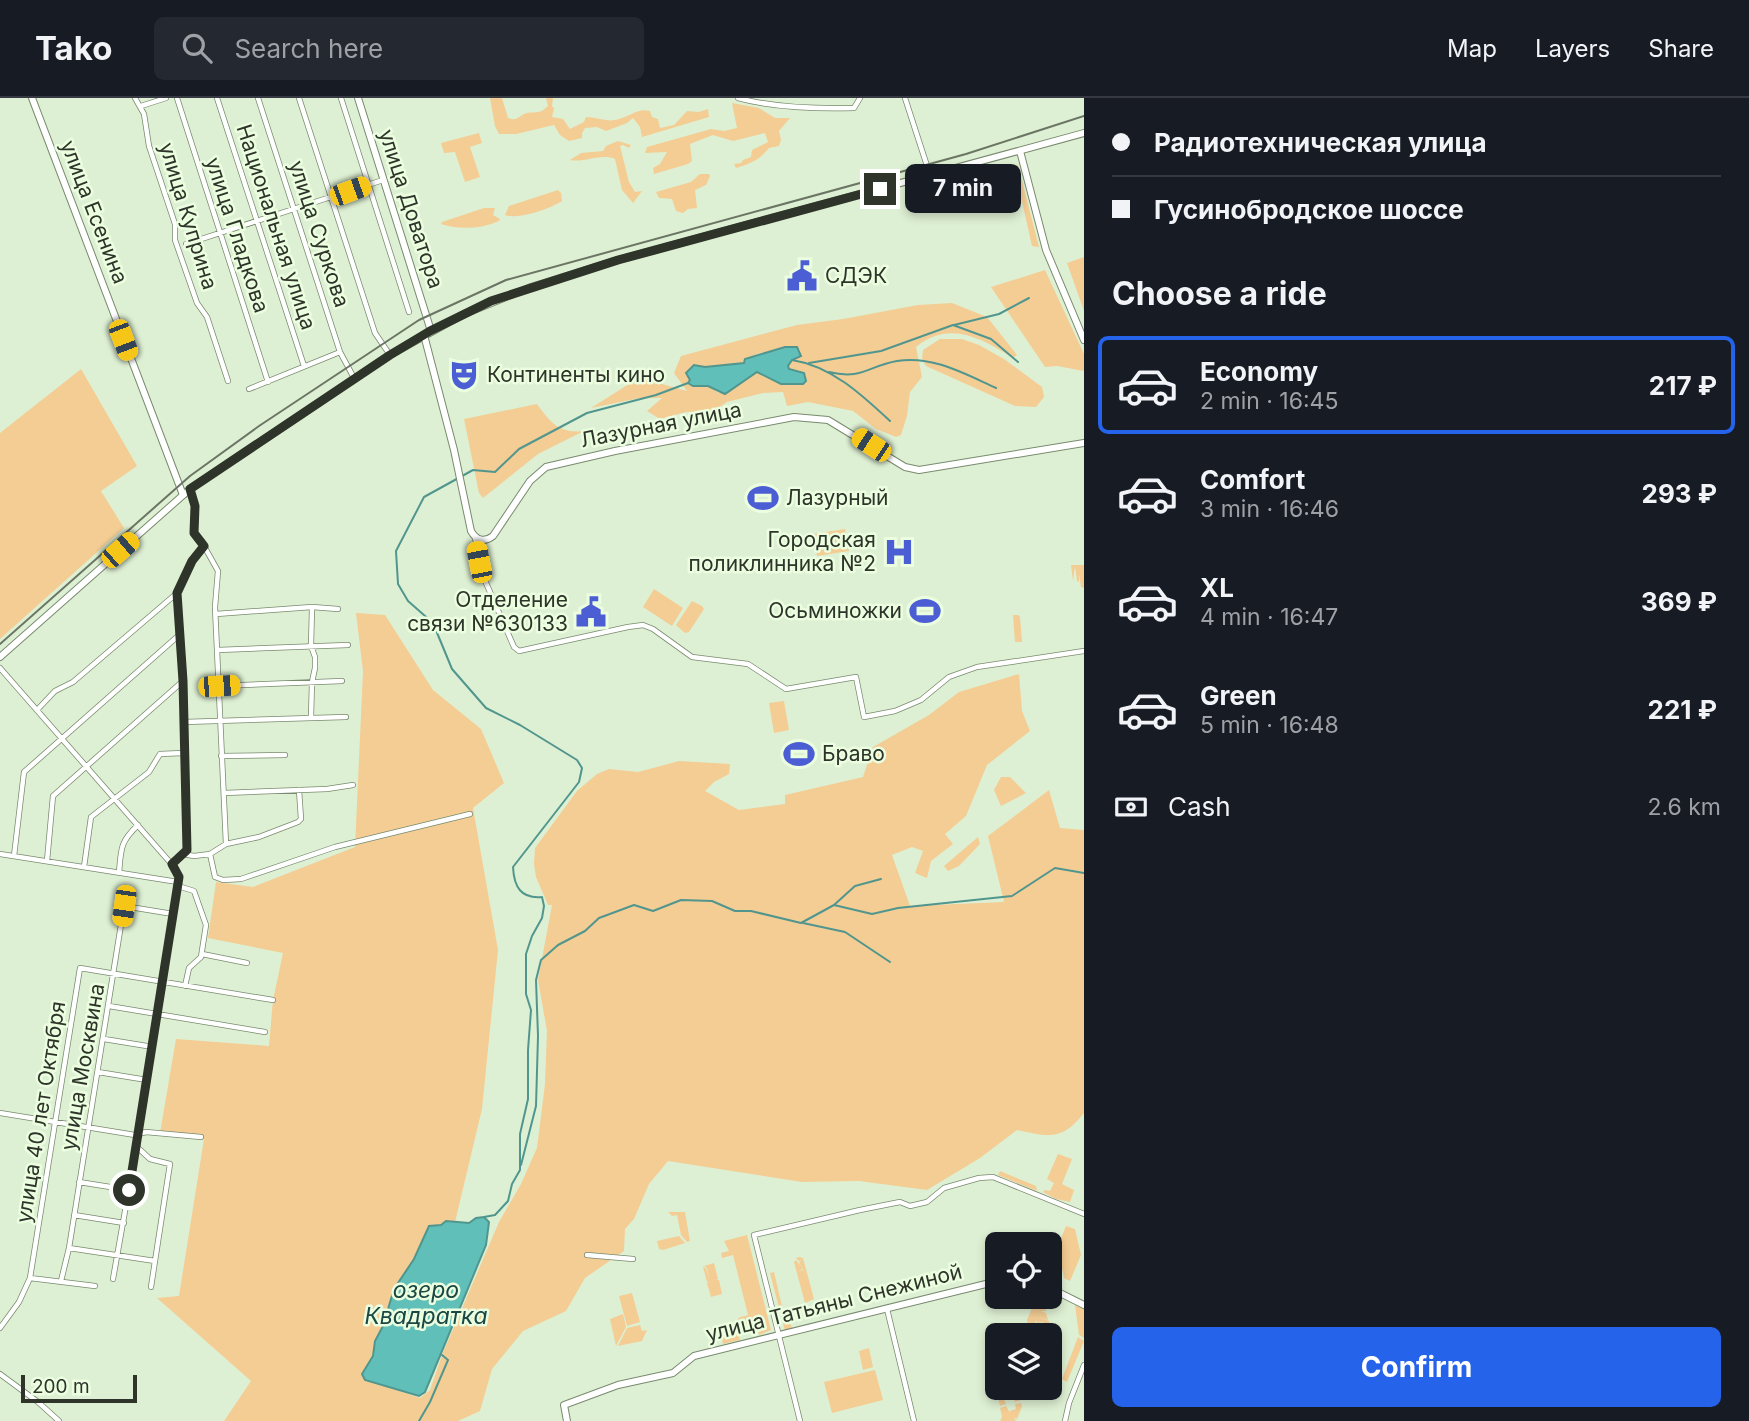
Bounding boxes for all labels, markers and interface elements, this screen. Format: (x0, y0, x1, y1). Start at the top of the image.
search box (154, 17, 644, 80)
text: Tako (35, 28, 112, 68)
icon: search (178, 29, 216, 67)
text: Search here (234, 33, 383, 64)
text: Map (1447, 34, 1497, 63)
text: Layers (1535, 34, 1610, 63)
text: Share (1648, 34, 1714, 63)
street label: Национальная улица (231, 121, 321, 333)
street label: улица Доватора (374, 126, 449, 292)
text: Радиотехническая улица (1154, 127, 1487, 158)
street label: улица Есенина (56, 137, 133, 287)
street label: улица Куприна (154, 139, 223, 292)
street label: улица Гладкова (201, 154, 274, 316)
street label: улица Суркова (284, 157, 355, 310)
callout: 7 min (904, 164, 1020, 214)
route end (864, 173, 896, 205)
car (327, 174, 374, 208)
text: 7 min (933, 174, 993, 202)
text: Гусинобродское шоссе (1154, 194, 1464, 225)
public building icon: СДЭК (785, 259, 819, 293)
place label: СДЭК (825, 263, 887, 288)
text: Choose a ride (1112, 274, 1327, 313)
car (106, 317, 141, 363)
icon: car (1116, 354, 1179, 417)
text: Economy (1200, 356, 1318, 387)
theatre icon: Континенты кино (447, 358, 481, 392)
place label: Континенты кино (487, 362, 665, 387)
text: 217 ₽ (1649, 370, 1717, 401)
text: 2 min · 16:45 (1200, 387, 1338, 415)
street label: Лазурная улица (578, 397, 744, 452)
car (848, 425, 895, 465)
icon: car (1116, 462, 1179, 525)
text: Comfort (1200, 464, 1305, 495)
text: 293 ₽ (1642, 478, 1717, 509)
sports icon: Лазурный (746, 481, 780, 515)
place label: Лазурный (786, 485, 889, 510)
text: 3 min · 16:46 (1200, 495, 1339, 523)
place label: Городская поликлинника №2 (689, 527, 876, 576)
car (98, 528, 143, 572)
hospital icon: Городская поликлинника №2 (882, 535, 916, 569)
car (465, 539, 494, 585)
icon: car (1116, 570, 1179, 633)
text: XL (1200, 572, 1234, 603)
text: 369 ₽ (1641, 586, 1717, 617)
place label: Отделение связи №630133 (407, 587, 568, 636)
sports icon: Осьминожки (908, 594, 942, 628)
public building icon: Отделение связи №630133 (574, 595, 608, 629)
place label: Осьминожки (768, 598, 902, 623)
text: 4 min · 16:47 (1200, 603, 1338, 631)
car (198, 674, 241, 698)
icon: car (1116, 678, 1179, 741)
text: Green (1200, 680, 1277, 711)
text: 221 ₽ (1648, 694, 1717, 725)
text: 5 min · 16:48 (1200, 711, 1339, 739)
sports icon: Браво (782, 737, 816, 771)
place label: Браво (822, 741, 885, 766)
icon: cash (1112, 788, 1150, 826)
text: Cash (1168, 791, 1231, 822)
text: 2.6 km (1647, 793, 1721, 821)
car (111, 884, 138, 928)
street label: улица Москвина (56, 982, 109, 1152)
street label: улица 40 лет Октября (11, 999, 70, 1225)
route start (113, 1174, 145, 1206)
map controls (985, 1232, 1062, 1400)
button: locate (985, 1232, 1062, 1309)
street label: улица Татьяны Снежиной (703, 1259, 965, 1346)
water label: озеро Квадратка (364, 1276, 488, 1330)
button: layers (985, 1323, 1062, 1400)
button: Confirm (1112, 1327, 1721, 1407)
scale bar (21, 1372, 136, 1404)
text: 200 m (32, 1375, 90, 1398)

